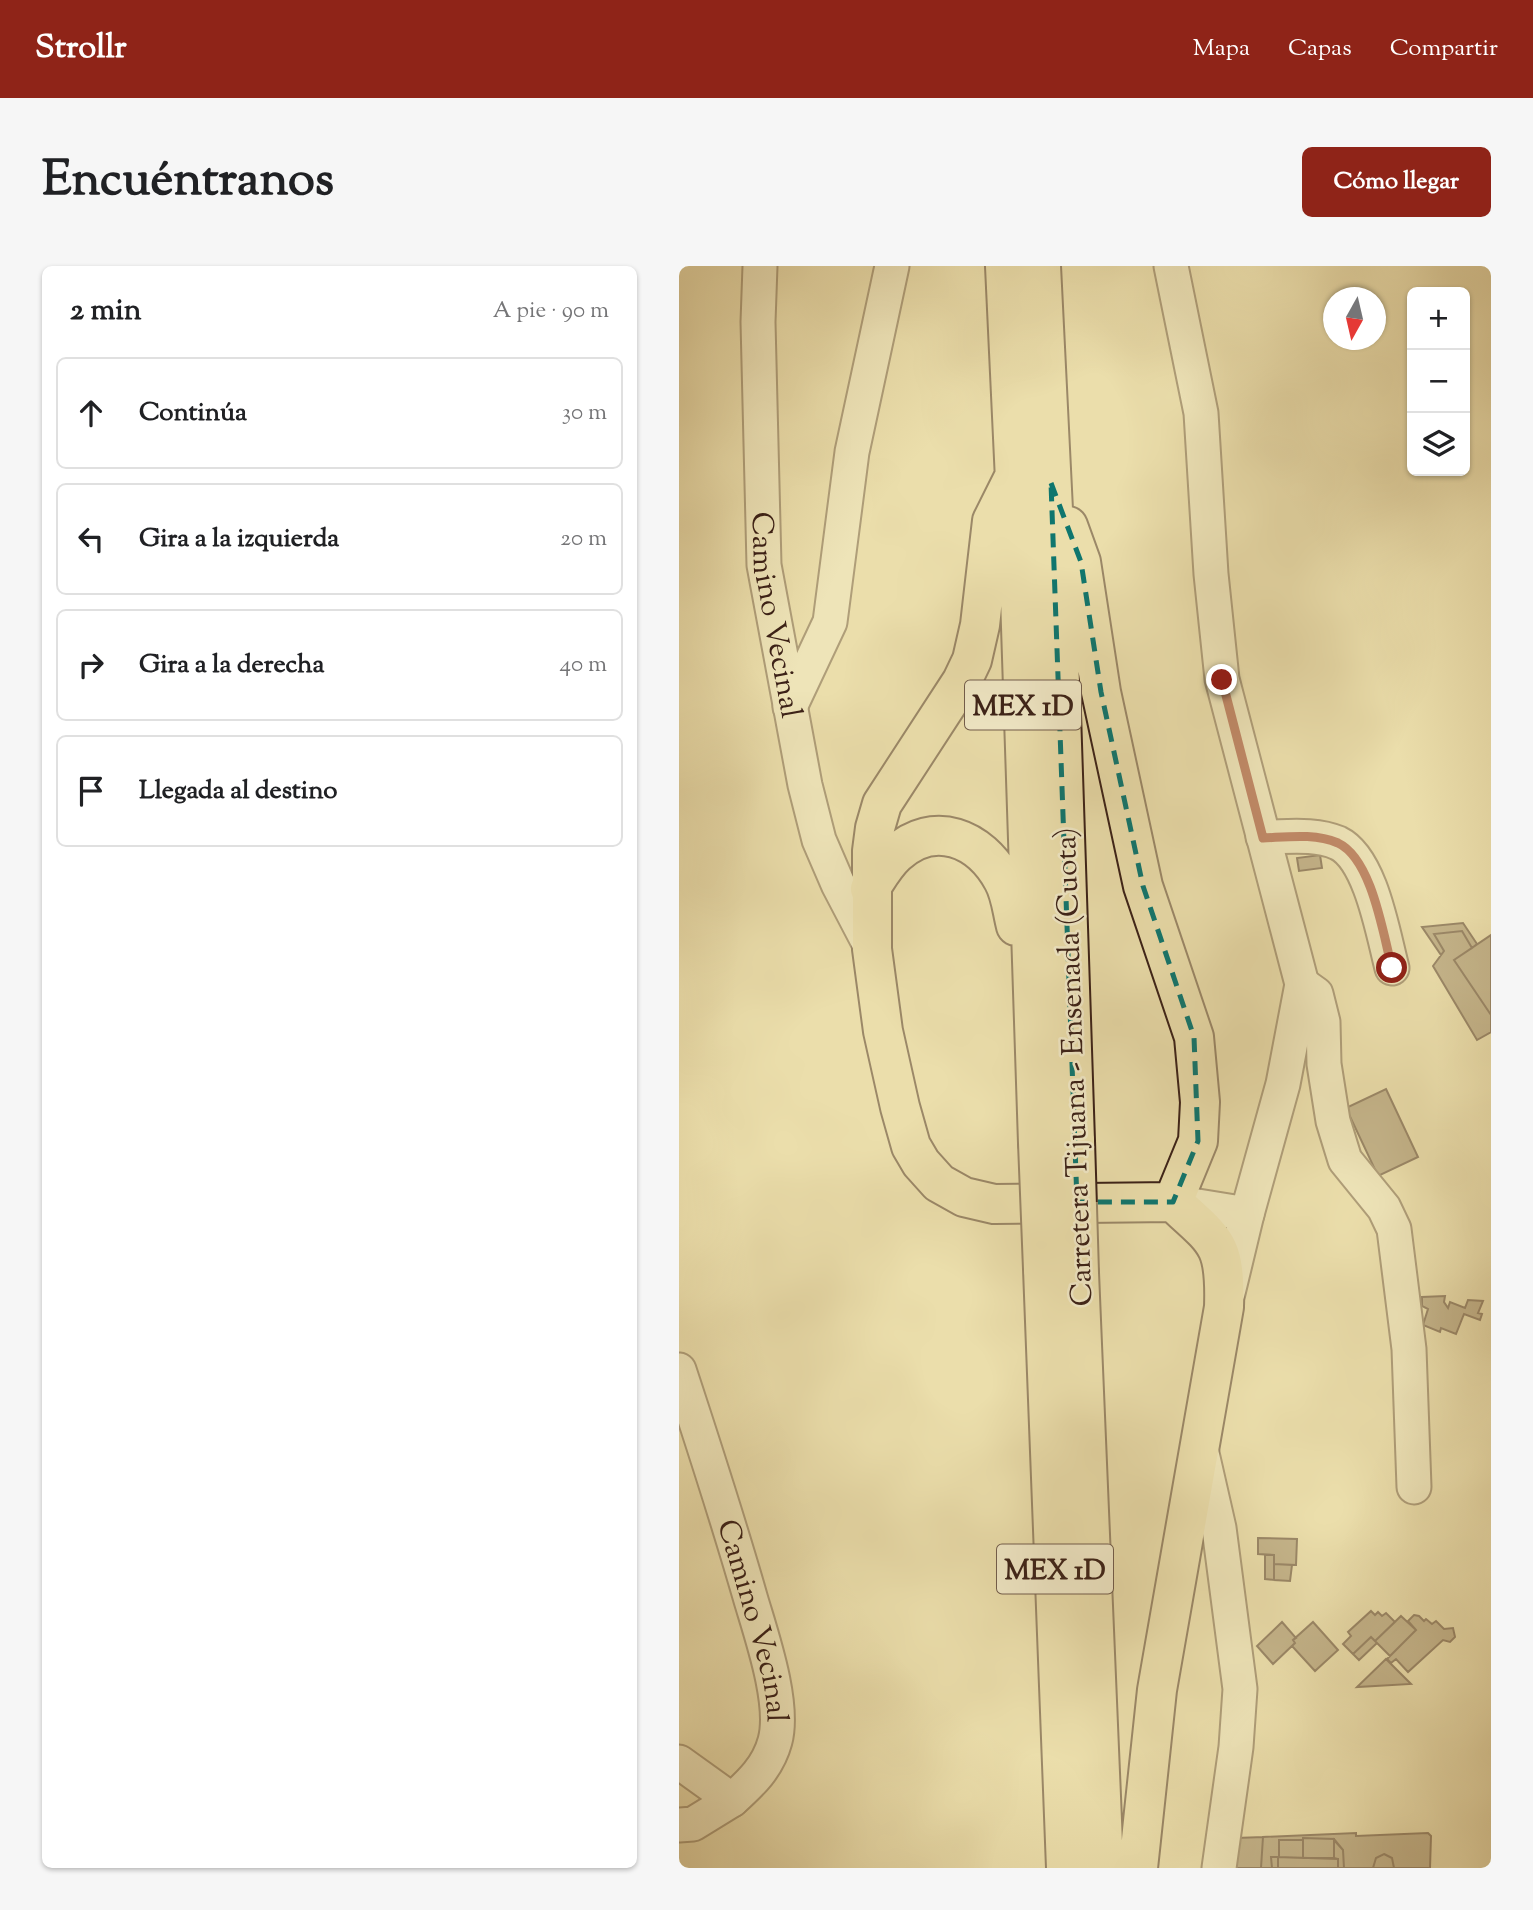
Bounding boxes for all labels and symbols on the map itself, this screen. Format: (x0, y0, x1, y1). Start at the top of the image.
north arrow (1323, 287, 1386, 350)
street label: Camino Vecinal (739, 511, 811, 722)
route end (1206, 664, 1237, 695)
road number: MEX 1D (965, 680, 1081, 730)
street label: Carretera Tijuana - Ensenada (Cuota) (1046, 827, 1105, 1307)
route start (1376, 952, 1407, 983)
street label: Camino Vecinal (704, 1515, 797, 1722)
road number: MEX 1D (997, 1544, 1113, 1594)

